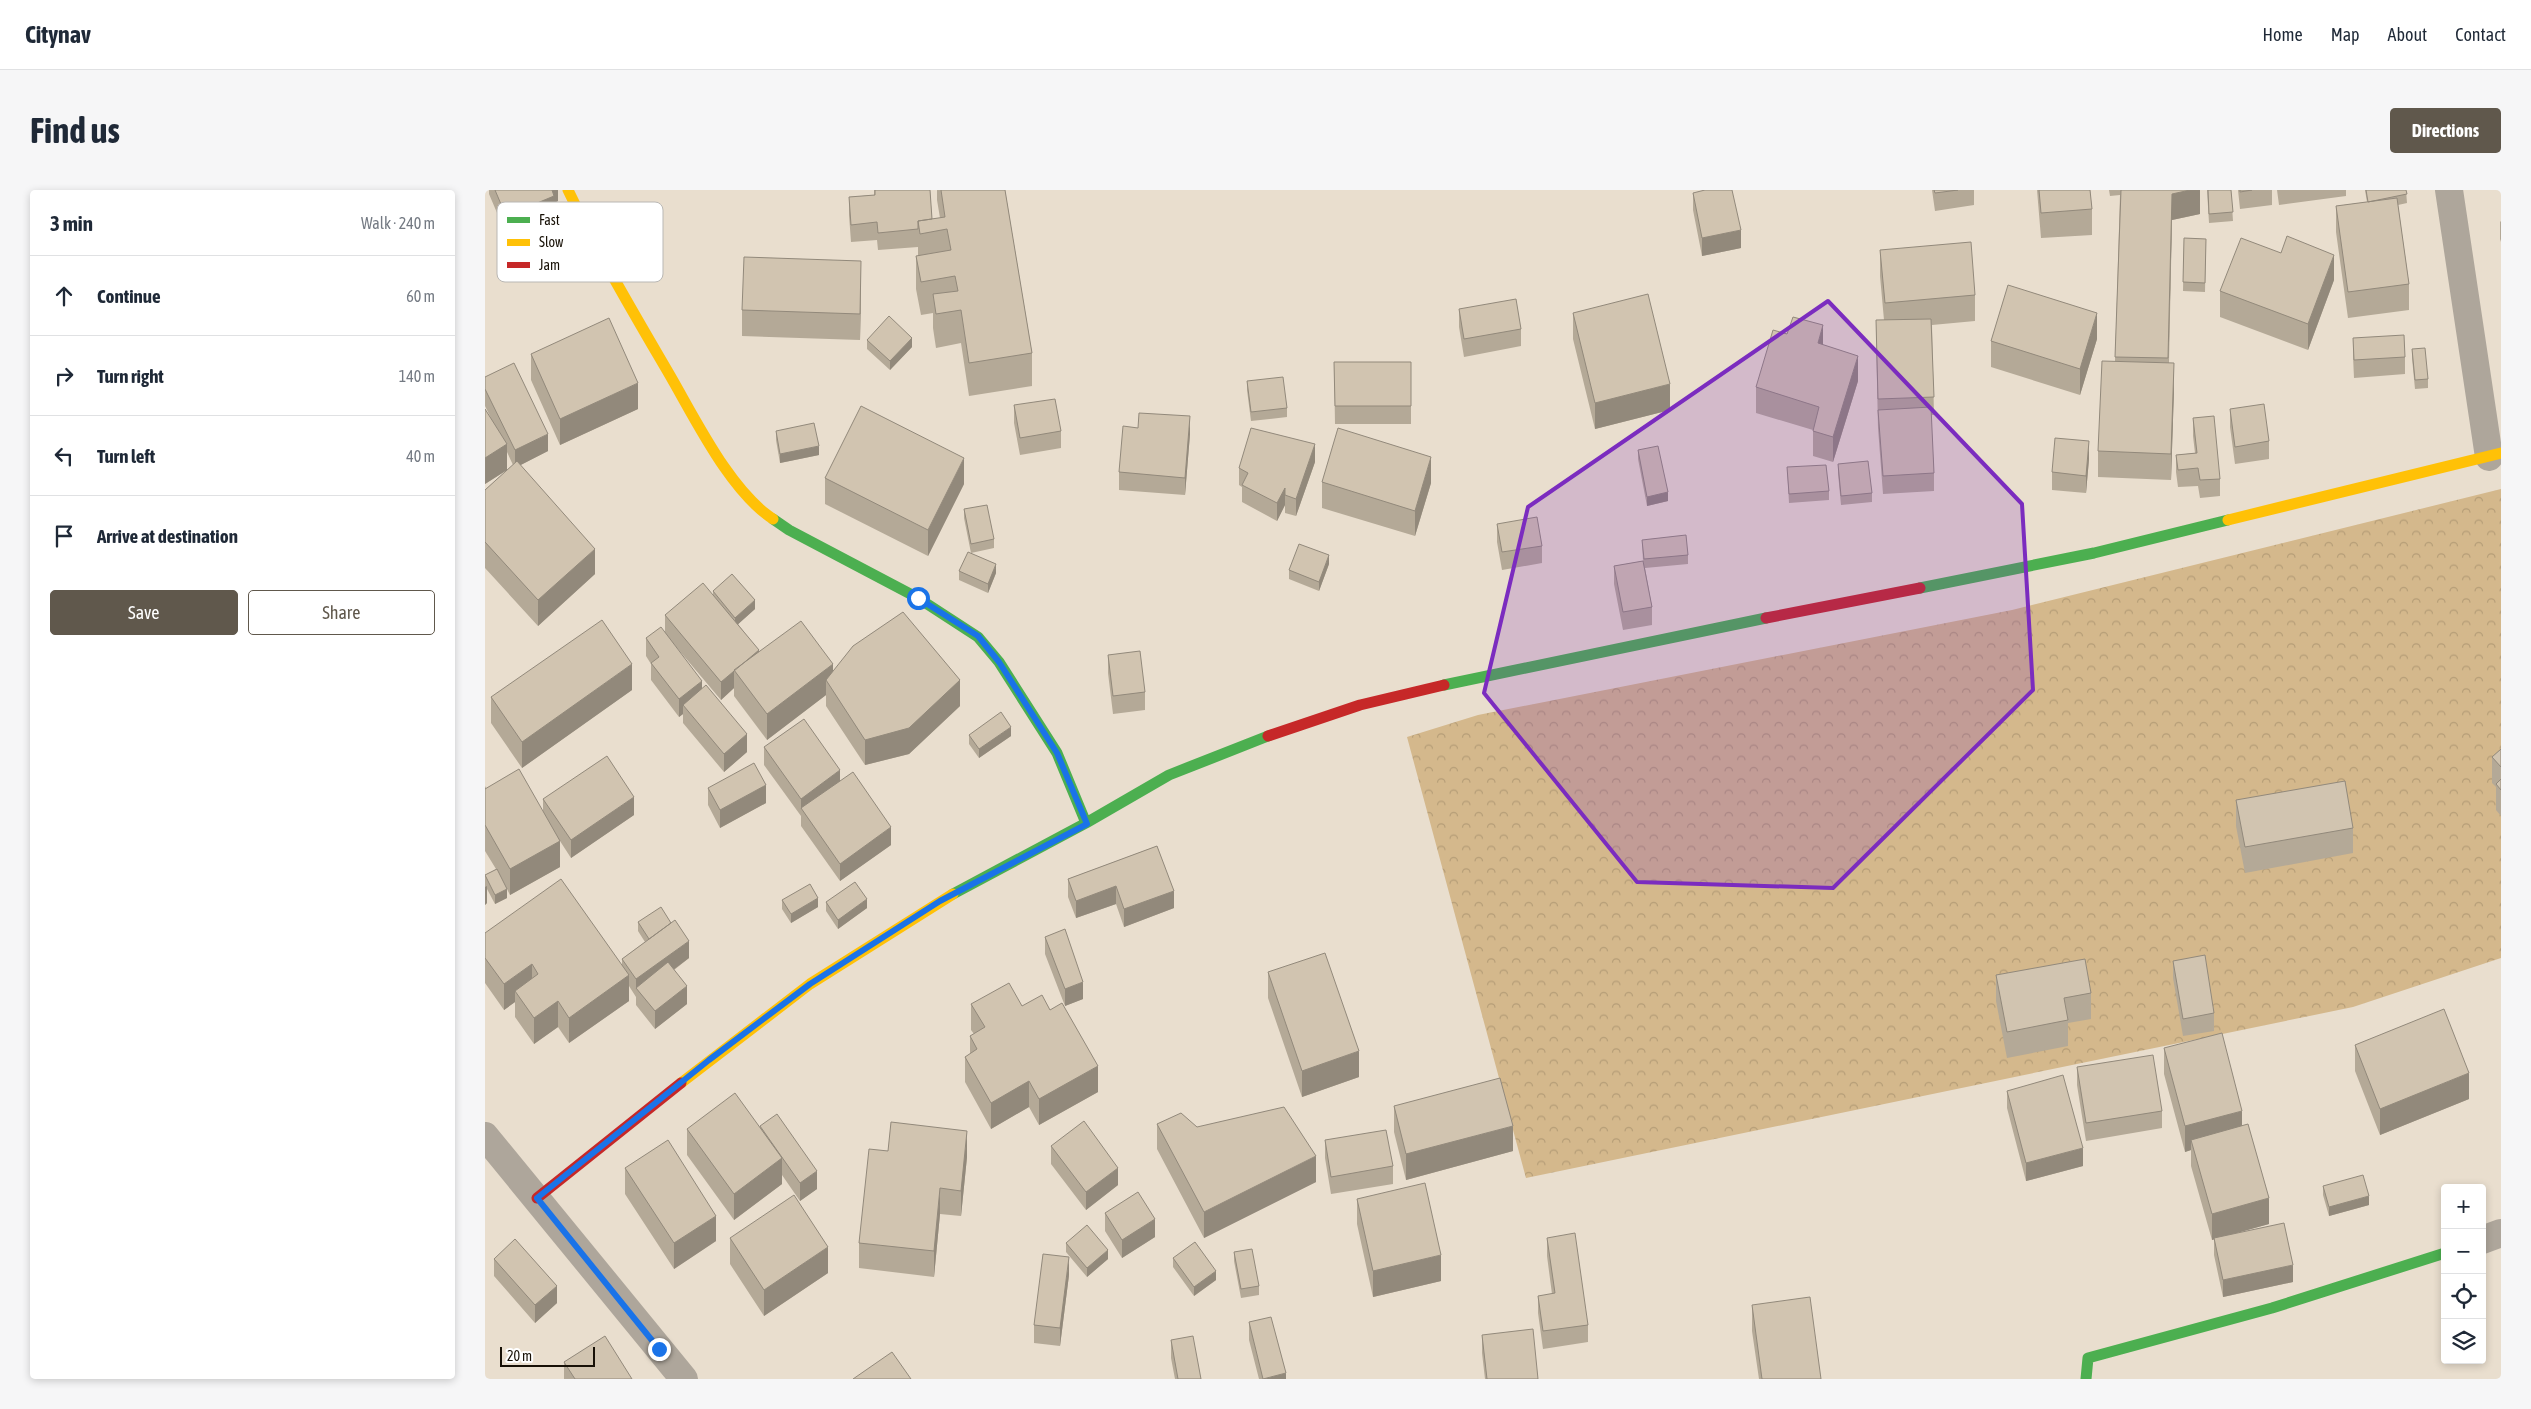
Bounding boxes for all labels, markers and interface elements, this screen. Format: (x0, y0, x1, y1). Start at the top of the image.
text: Citynav (25, 21, 91, 48)
text: Home (2263, 24, 2303, 45)
text: Map (2331, 24, 2360, 45)
text: About (2388, 24, 2427, 45)
text: Contact (2455, 24, 2506, 45)
button: Directions (2390, 108, 2501, 153)
text: Find us (30, 110, 120, 150)
legend (497, 202, 663, 282)
text: 3 min (50, 211, 93, 235)
text: Fast (539, 212, 560, 228)
text: Walk · 240 m (361, 214, 435, 232)
text: Slow (539, 234, 564, 250)
text: Jam (539, 257, 560, 273)
icon: ahead (50, 282, 78, 310)
text: Continue (97, 285, 161, 307)
text: 60 m (406, 287, 435, 305)
icon: right (50, 362, 78, 390)
text: Turn right (97, 365, 164, 387)
text: 140 m (399, 367, 435, 385)
icon: left (50, 442, 78, 470)
text: Turn left (97, 445, 155, 467)
text: 40 m (406, 447, 435, 465)
icon: arrive (50, 522, 78, 550)
text: Arrive at destination (97, 525, 238, 547)
route start (907, 587, 930, 610)
button: Save (50, 590, 238, 635)
button: Share (248, 590, 435, 635)
map controls (2441, 1184, 2486, 1364)
button: + (2441, 1184, 2486, 1229)
button: − (2441, 1229, 2486, 1274)
button: locate (2441, 1274, 2486, 1319)
button: layers (2441, 1319, 2486, 1364)
route end (648, 1338, 671, 1361)
scale bar (500, 1344, 595, 1367)
text: 20 m (507, 1348, 532, 1364)

